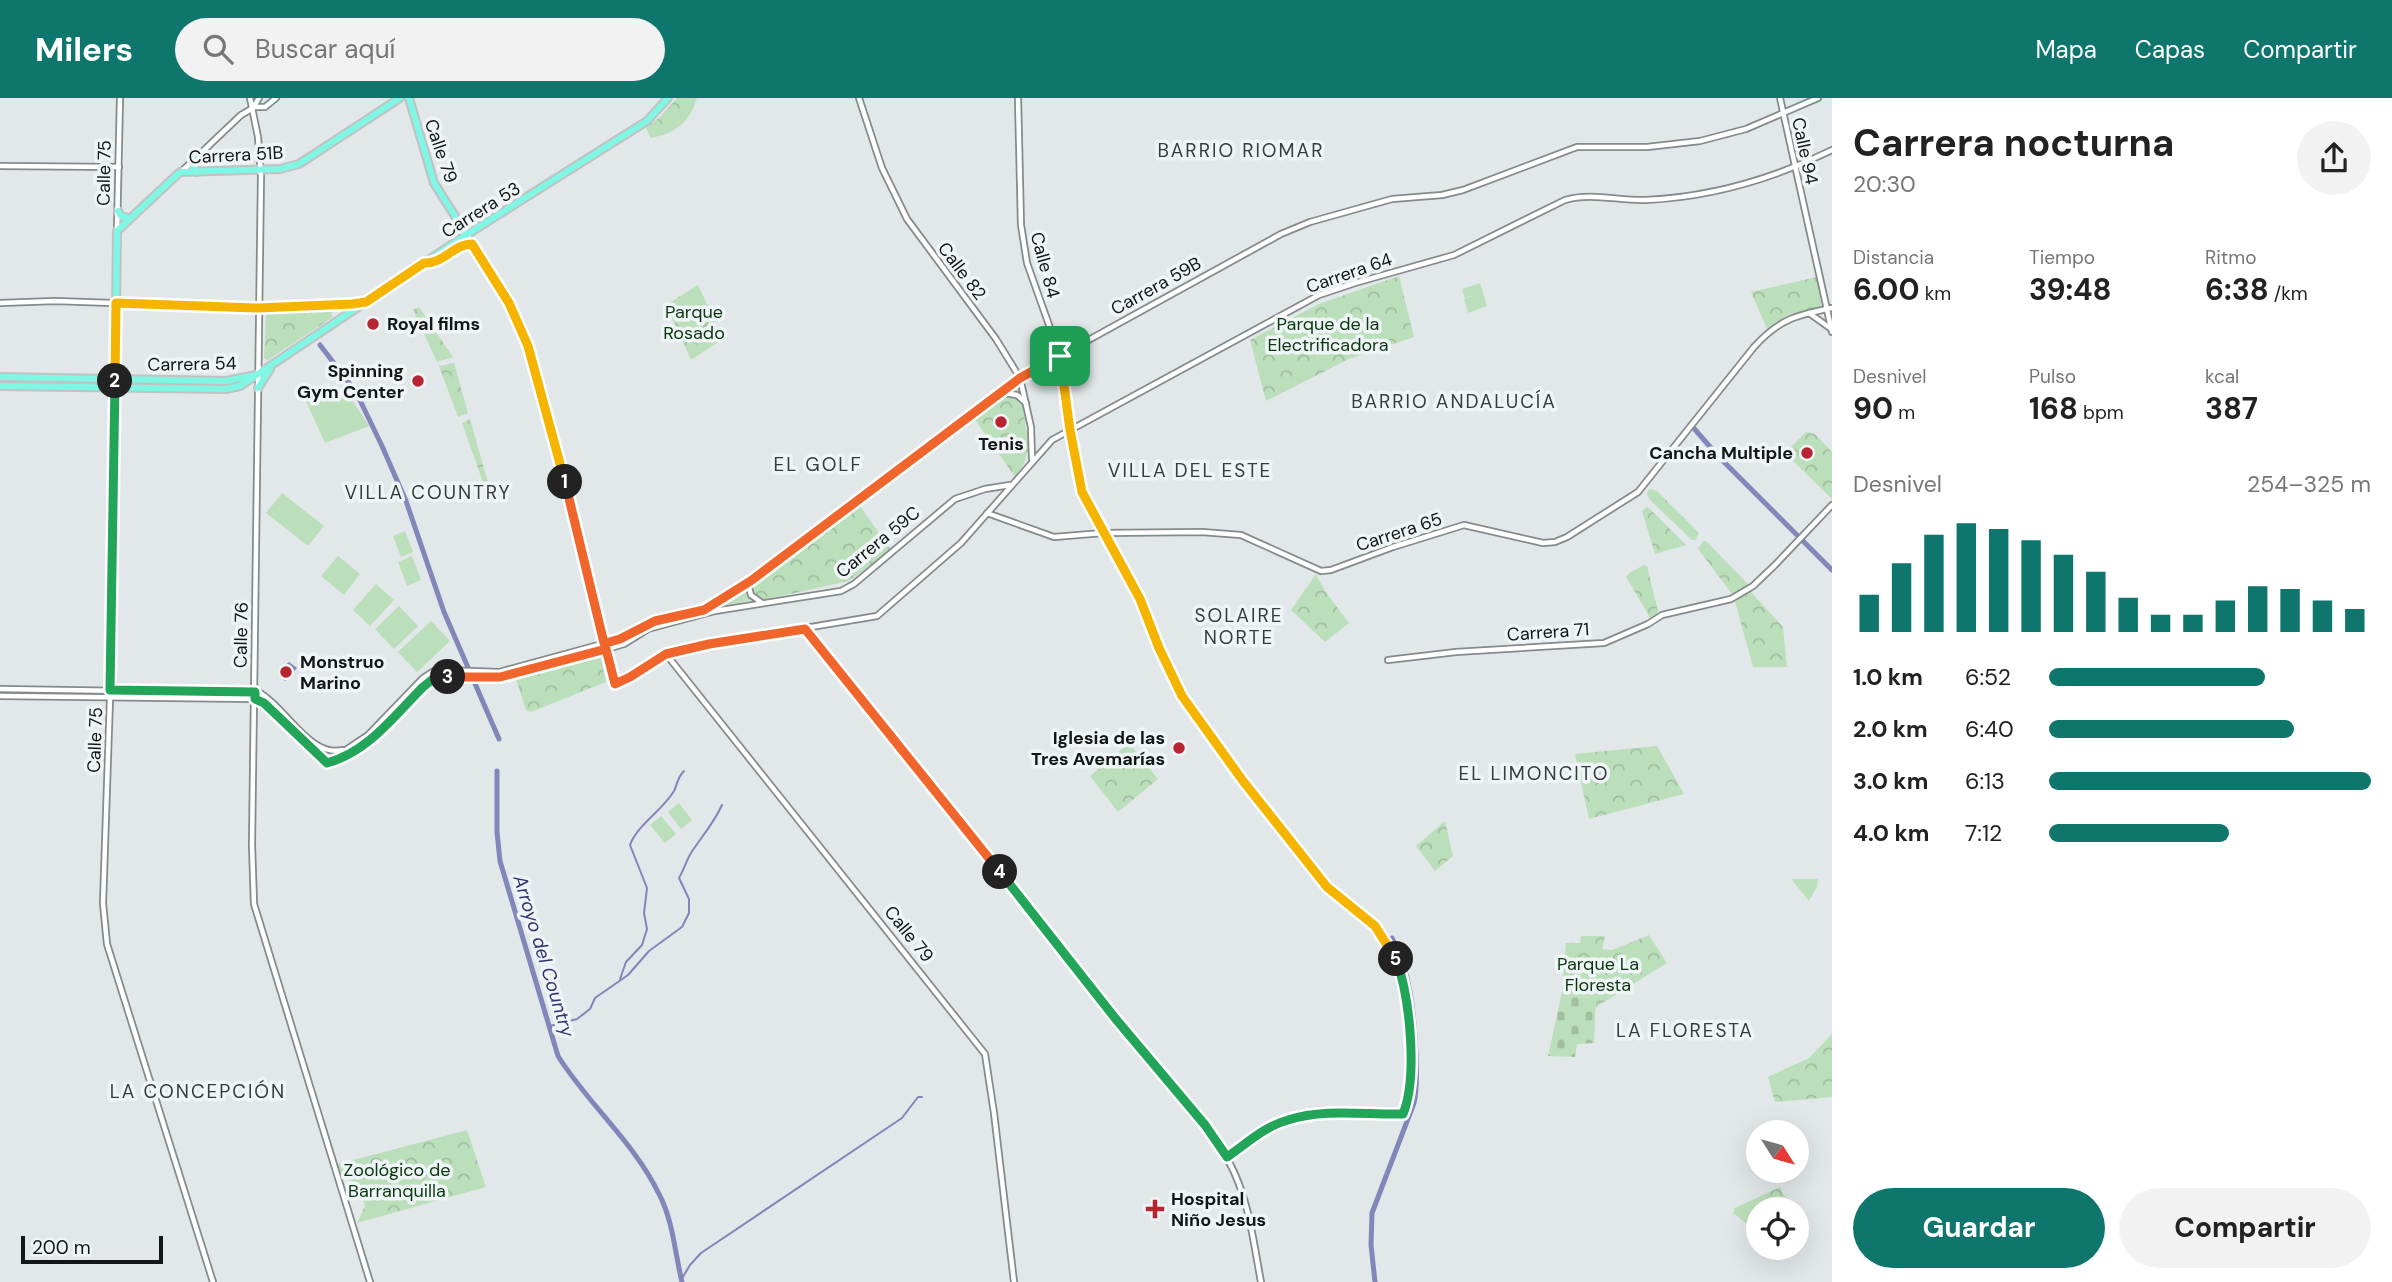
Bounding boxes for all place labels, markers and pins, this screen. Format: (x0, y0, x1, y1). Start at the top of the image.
place label: Royal films (387, 312, 480, 336)
marker: Royal films (365, 316, 381, 332)
pin (1030, 326, 1090, 386)
place label: Spinning Gym Center (297, 359, 404, 404)
pin: 2 (97, 364, 132, 398)
marker: Spinning Gym Center (410, 373, 426, 389)
marker: Tenis (993, 414, 1009, 430)
place label: Tenis (978, 432, 1024, 456)
place label: Cancha Multiple (1649, 441, 1793, 465)
marker: Cancha Multiple (1799, 445, 1815, 461)
pin: 1 (548, 464, 582, 500)
place label: Monstruo Marino (300, 650, 385, 695)
pin: 3 (430, 660, 466, 694)
marker: Monstruo Marino (278, 664, 294, 680)
place label: Iglesia de las Tres Avemarías (1031, 726, 1165, 771)
marker: Iglesia de las Tres Avemarías (1171, 740, 1187, 756)
pin: 4 (982, 854, 1018, 890)
pin: 5 (1378, 942, 1414, 976)
place label: Hospital Niño Jesus (1171, 1187, 1266, 1232)
marker: Hospital Niño Jesus (1145, 1199, 1165, 1219)

